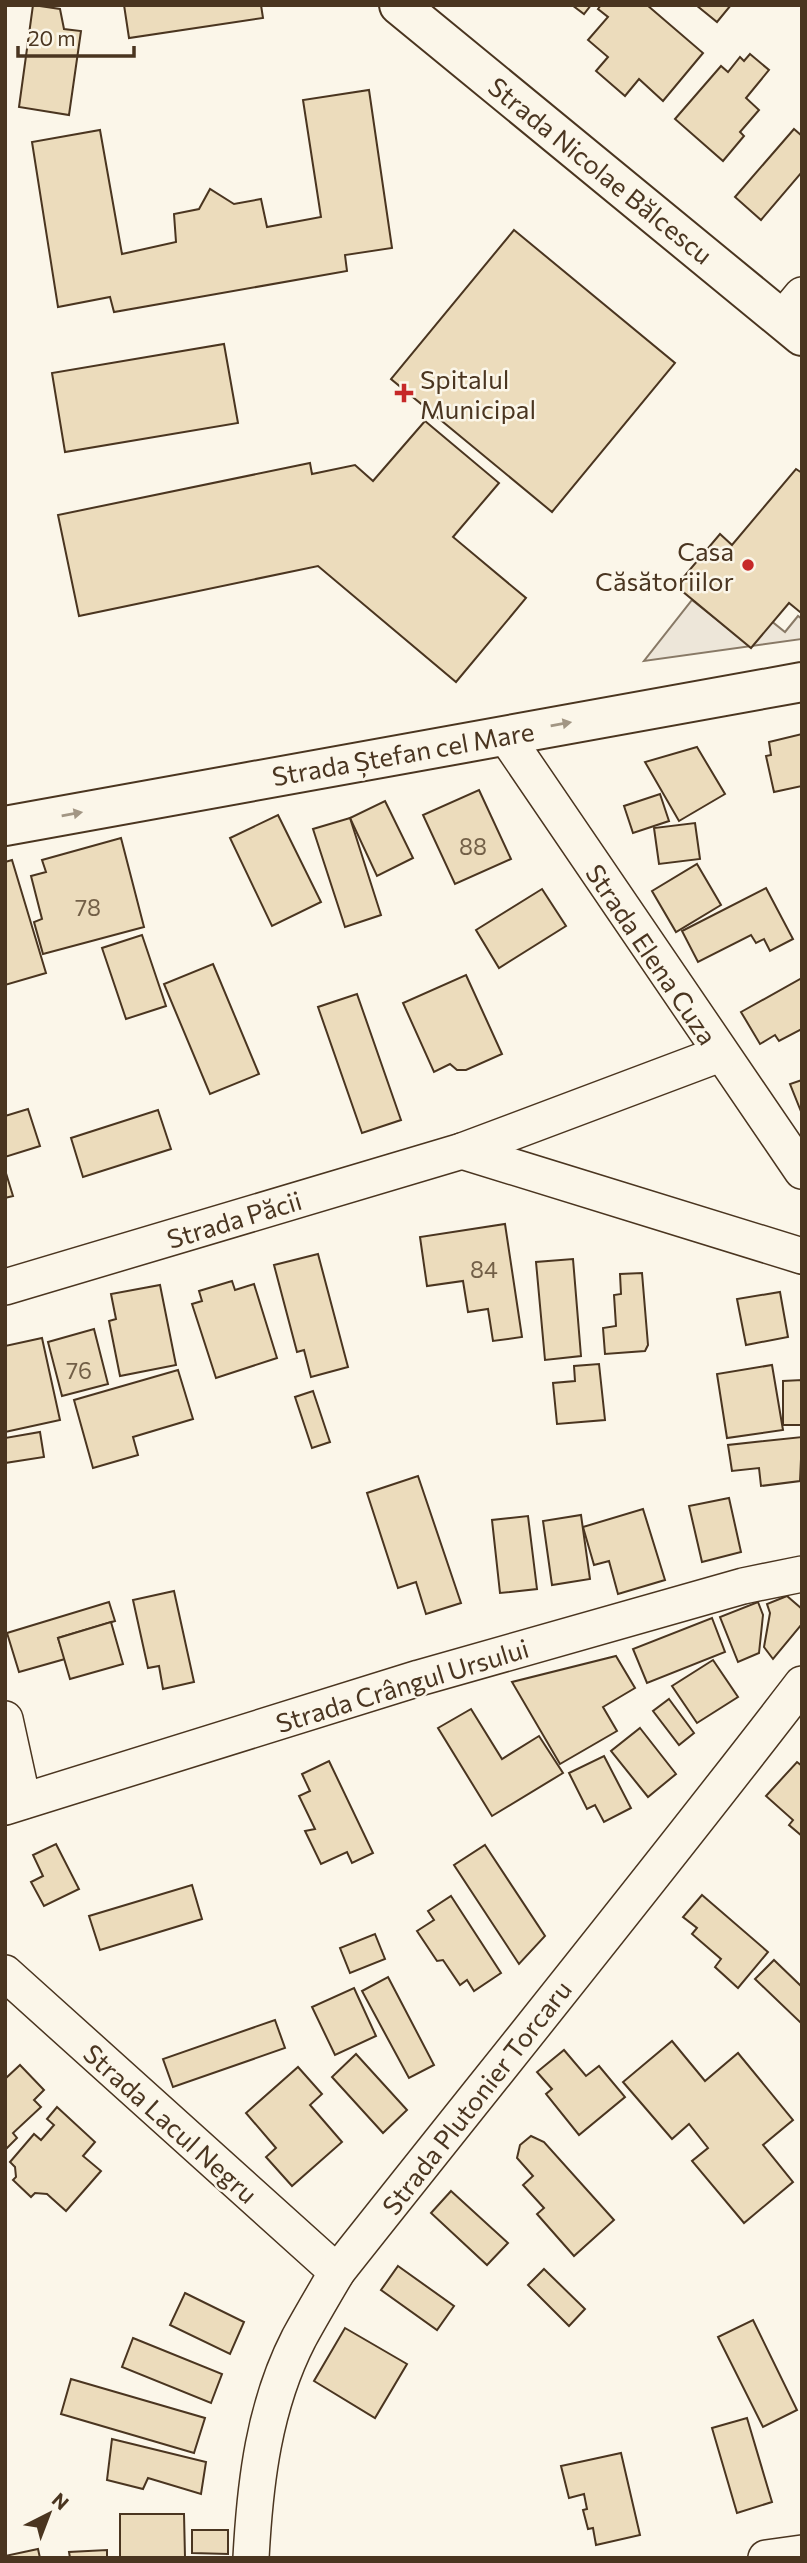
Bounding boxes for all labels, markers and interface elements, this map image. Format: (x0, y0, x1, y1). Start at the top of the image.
scale bar (18, 14, 133, 58)
text: 20 m (28, 25, 76, 50)
street label: Strada Nicolae Bălcescu (483, 70, 719, 270)
place label: Spitalul Municipal (420, 363, 536, 424)
marker: Spitalul Municipal (394, 383, 414, 403)
place label: Casa Căsătoriilor (595, 535, 734, 596)
marker: Casa Căsătoriilor (740, 557, 756, 573)
street label: Strada Ștefan cel Mare (270, 715, 537, 793)
one-way arrow (550, 718, 572, 729)
one-way arrow (61, 808, 83, 819)
house number: 88 (459, 832, 487, 860)
street label: Strada Elena Cuza (580, 858, 724, 1050)
house number: 78 (75, 893, 101, 921)
street label: Strada Păcii (163, 1184, 305, 1254)
house number: 84 (470, 1255, 498, 1283)
house number: 76 (66, 1356, 92, 1384)
street label: Strada Crângul Ursului (272, 1632, 532, 1738)
street label: Strada Plutonier Torcaru (375, 1974, 577, 2220)
street label: Strada Lacul Negru (78, 2037, 264, 2209)
north arrow (14, 2479, 84, 2549)
text: N (48, 2488, 74, 2514)

